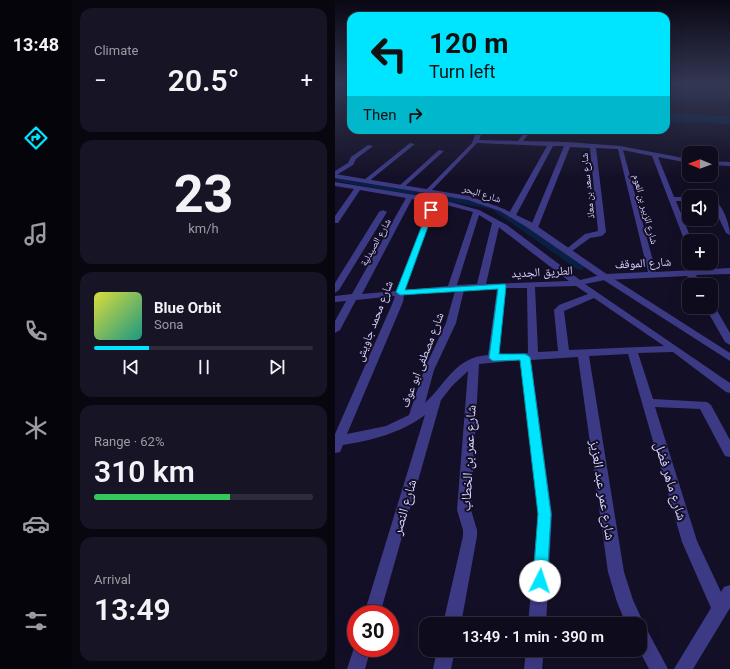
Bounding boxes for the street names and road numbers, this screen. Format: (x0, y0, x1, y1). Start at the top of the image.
street label: شارع سعد بن معاذ (579, 152, 597, 219)
street label: شارع الزبير بن العوم (629, 173, 660, 246)
street label: شارع البحر (460, 182, 503, 206)
street label: شارع الصيدلية (358, 216, 394, 268)
street label: شارع الموقف (614, 255, 672, 272)
street label: الطريق الجديد (511, 263, 573, 281)
street label: شارع محمد جاويش (352, 278, 397, 364)
street label: شارع مصطفى ابو عوف (397, 310, 448, 410)
street label: شارع عمر بن الخطاب (457, 404, 481, 512)
street label: شارع عمر عبد العزيز (585, 438, 619, 542)
street label: شارع ماهر فضل (650, 440, 691, 523)
street label: شارع النصر (388, 477, 421, 538)

